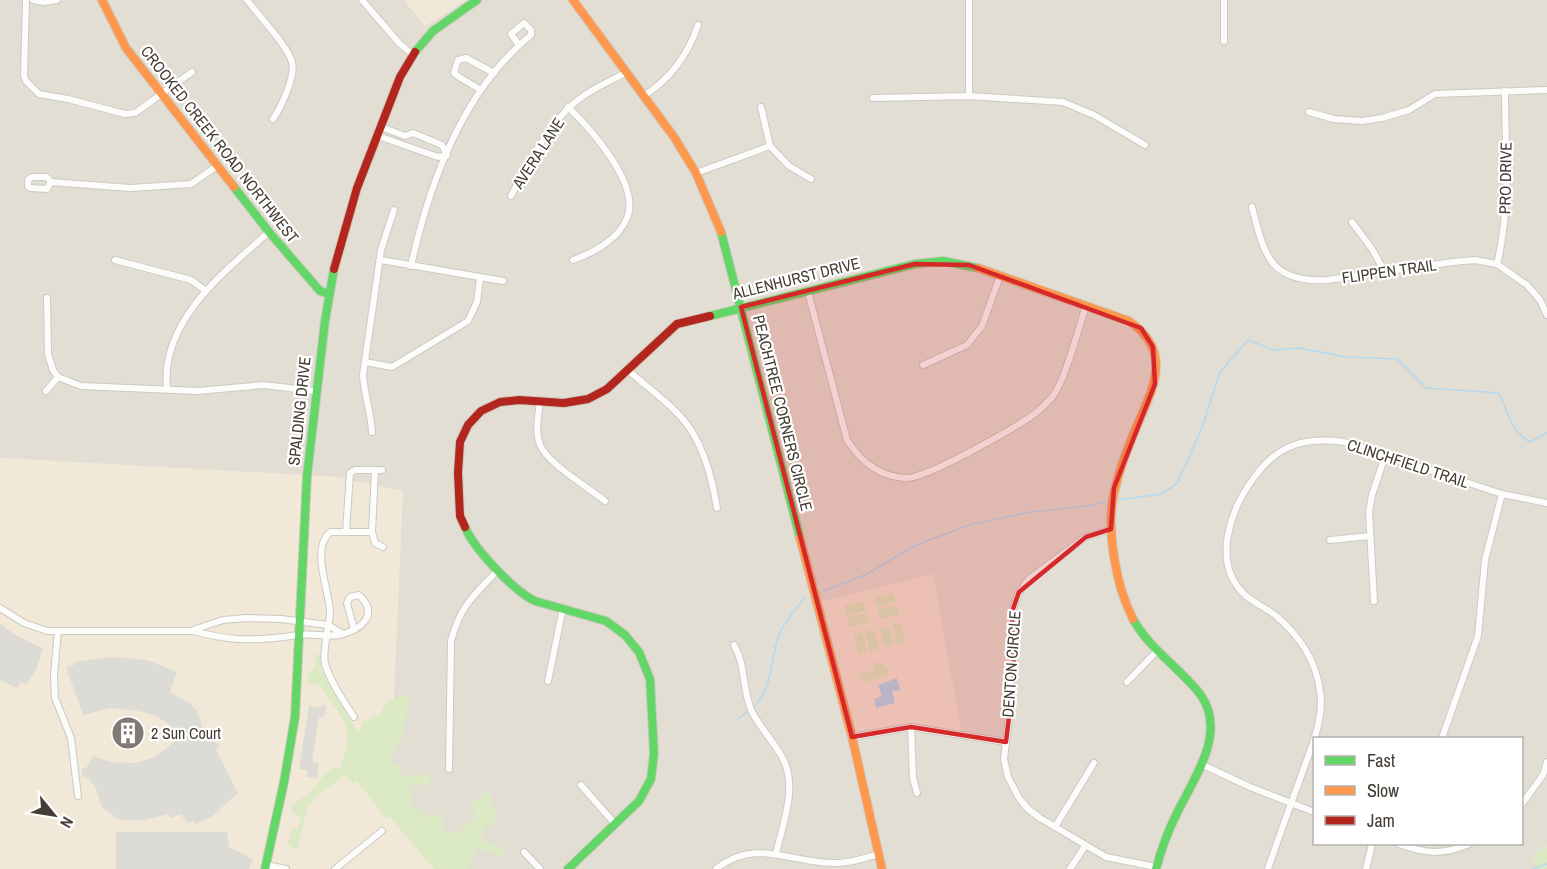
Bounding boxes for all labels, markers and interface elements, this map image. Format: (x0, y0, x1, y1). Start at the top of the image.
street label: CROOKED CREEK ROAD NORTHWEST (136, 41, 304, 247)
street label: AVERA LANE (506, 113, 569, 194)
street label: PRO DRIVE (1493, 142, 1517, 214)
street label: ALLENHURST DRIVE (729, 252, 862, 305)
street label: FLIPPEN TRAIL (1340, 253, 1438, 289)
street label: PEACHTREE CORNERS CIRCLE (748, 313, 818, 513)
street label: SPALDING DRIVE (282, 356, 316, 466)
street label: CLINCHFIELD TRAIL (1344, 433, 1472, 493)
street label: DENTON CIRCLE (996, 610, 1026, 718)
building icon: 2 Sun Court (110, 715, 146, 751)
place label: 2 Sun Court (151, 722, 221, 744)
legend (1313, 737, 1523, 845)
text: Fast (1367, 748, 1395, 773)
text: Slow (1367, 778, 1399, 803)
north arrow (24, 785, 84, 845)
text: Jam (1367, 808, 1395, 833)
text: N (55, 813, 79, 832)

